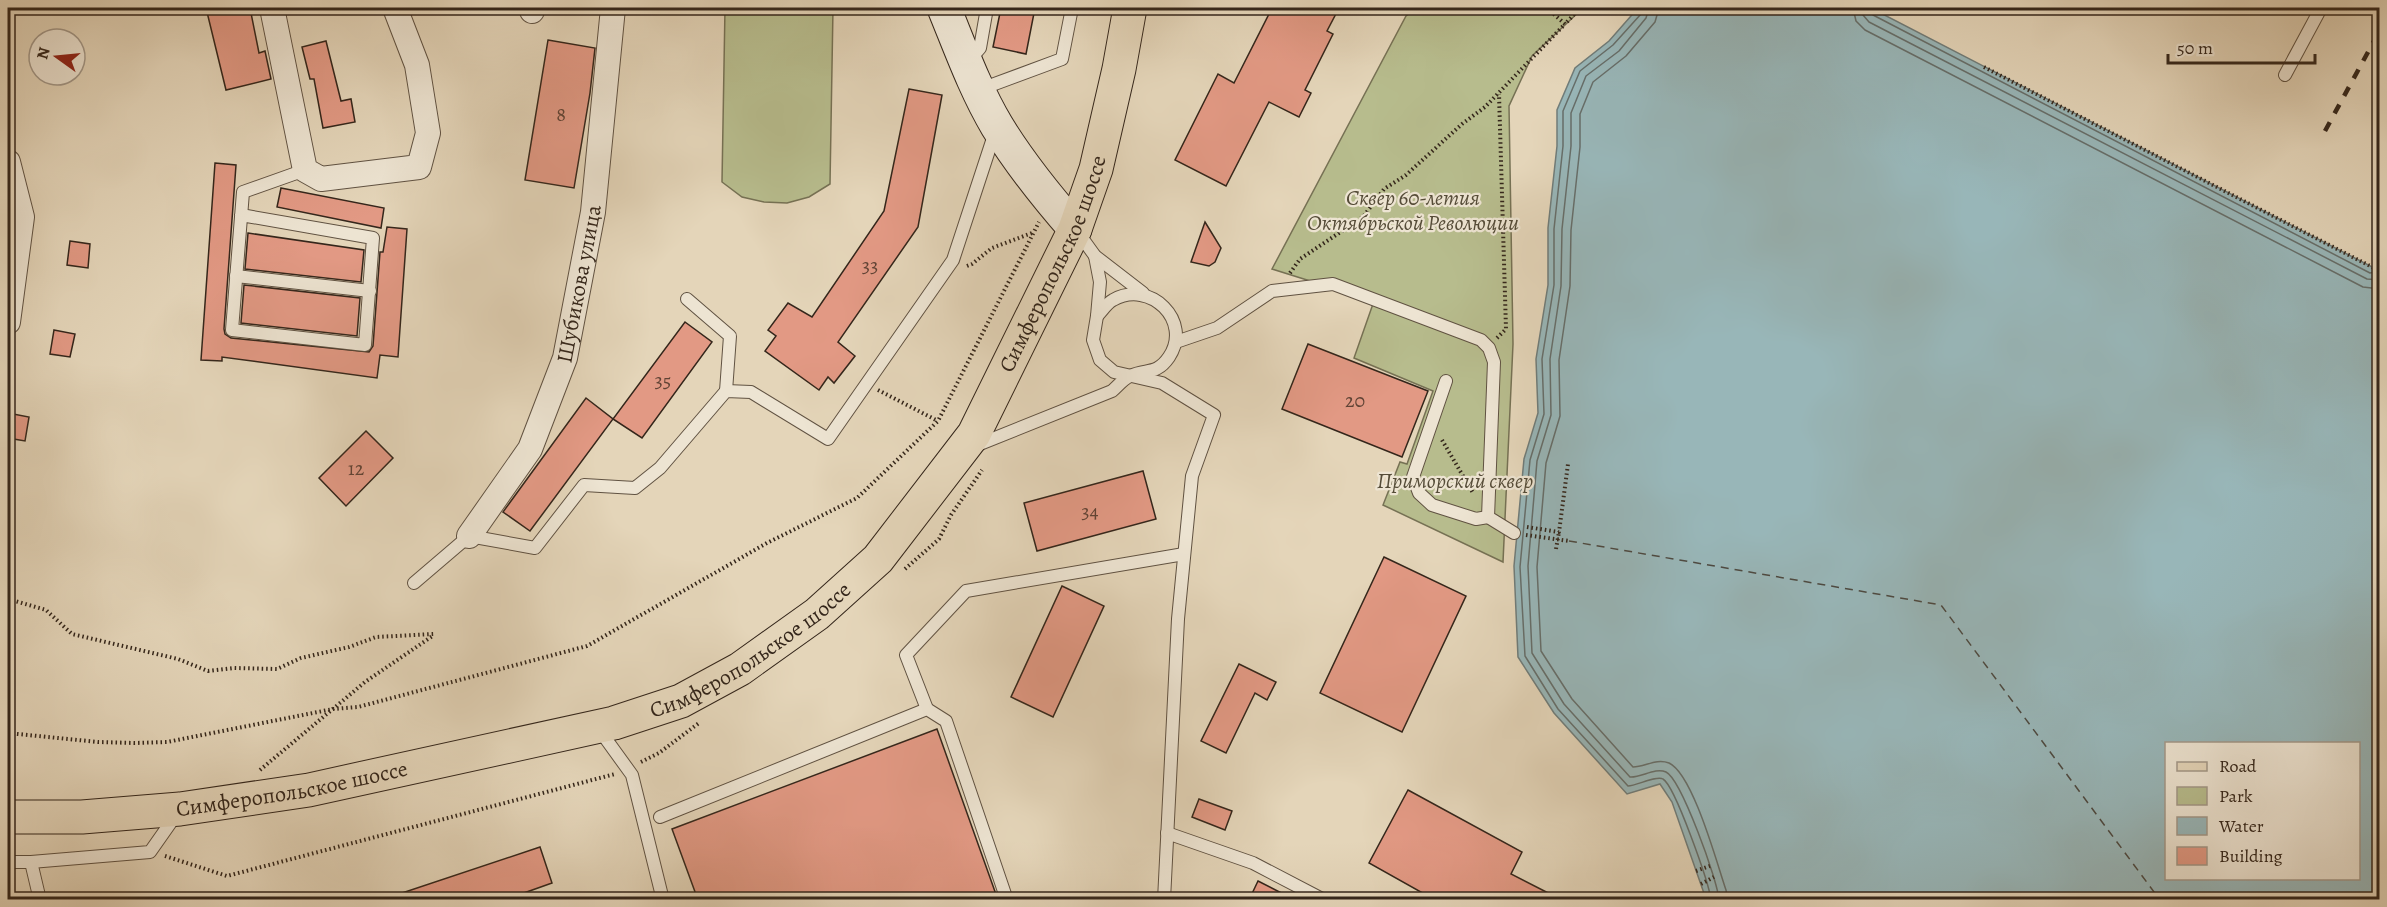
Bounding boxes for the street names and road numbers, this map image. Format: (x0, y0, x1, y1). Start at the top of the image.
street label: Симферопольское шоссе (992, 153, 1114, 377)
street label: Шубикова улица (549, 203, 609, 366)
street label: Симферопольское шоссе (646, 575, 858, 725)
street label: Симферопольское шоссе (174, 754, 411, 824)

